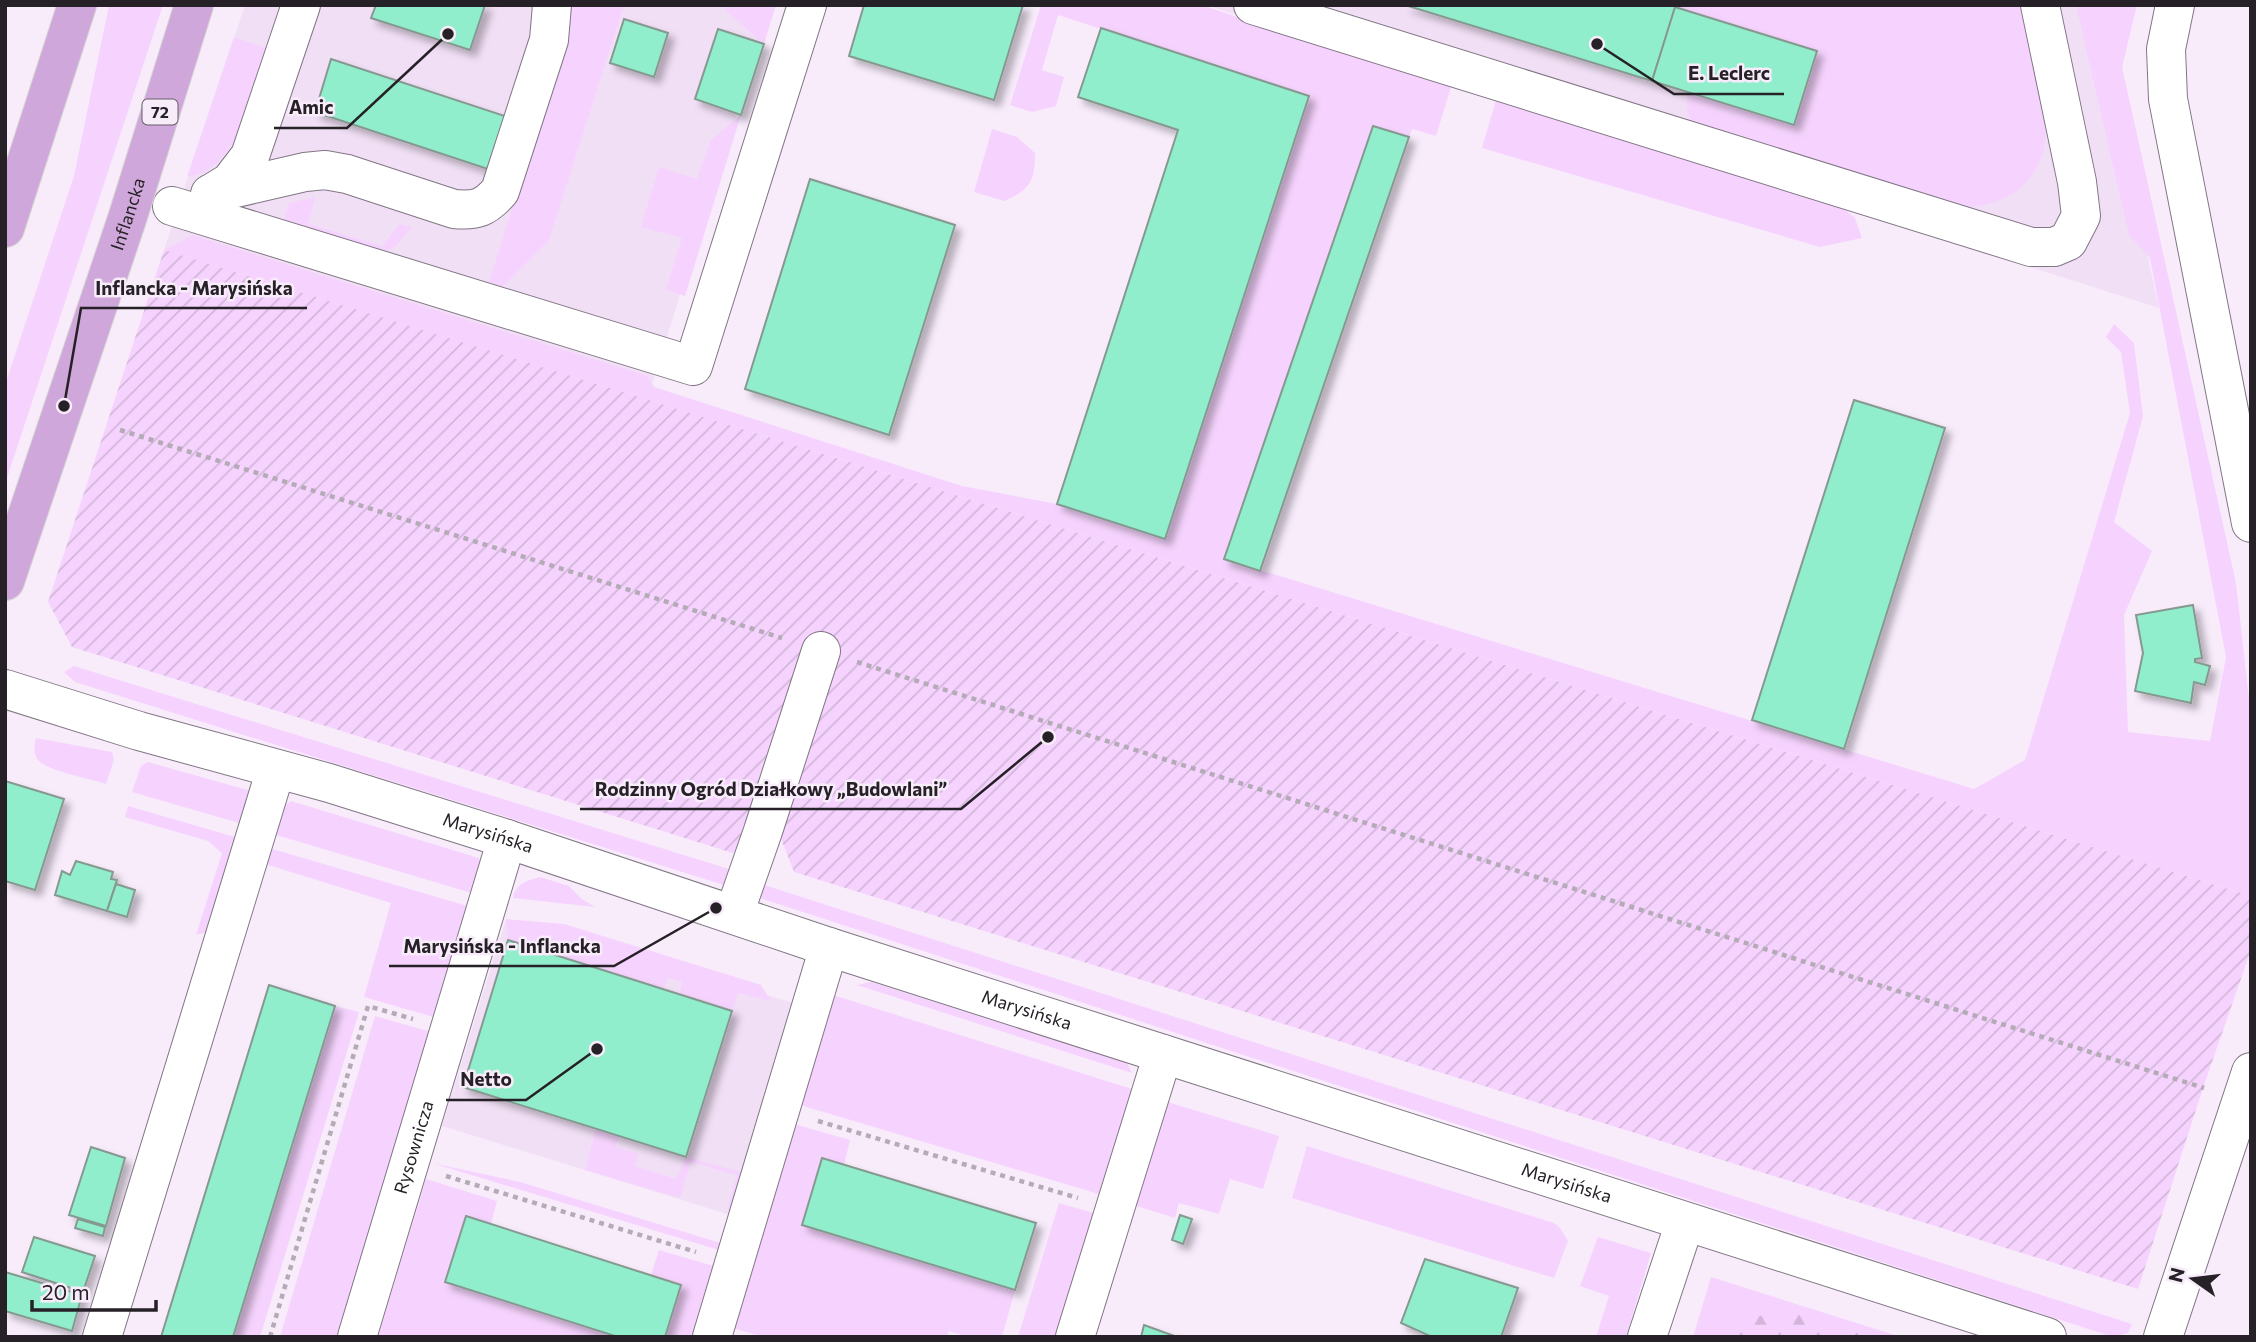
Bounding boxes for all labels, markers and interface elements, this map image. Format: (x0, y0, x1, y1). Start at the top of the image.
callout: E. Leclerc (1674, 54, 1784, 94)
text: E. Leclerc (1688, 61, 1770, 84)
callout: Amic (274, 88, 347, 128)
text: Amic (289, 95, 333, 118)
road number: 72 (142, 100, 178, 124)
street label: Inflancka (105, 175, 149, 253)
callout: Inflancka - Marysińska (81, 268, 307, 308)
text: Inflancka - Marysińska (95, 276, 293, 299)
callout: Rodzinny Ogród Działkowy „Budowlani” (580, 769, 961, 809)
text: Rodzinny Ogród Działkowy „Budowlani” (595, 777, 947, 800)
street label: Marysińska (440, 808, 536, 857)
callout: Marysińska - Inflancka (389, 926, 614, 966)
text: Marysińska - Inflancka (403, 934, 601, 957)
street label: Marysińska (979, 985, 1075, 1034)
callout: Netto (446, 1060, 526, 1100)
text: Netto (460, 1067, 512, 1090)
street label: Rysownicza (389, 1098, 438, 1196)
street label: Marysińska (1519, 1157, 1615, 1207)
north arrow (2158, 1244, 2228, 1314)
text: N (2163, 1265, 2189, 1284)
scale bar (32, 1268, 156, 1312)
text: 20 m (42, 1279, 90, 1304)

